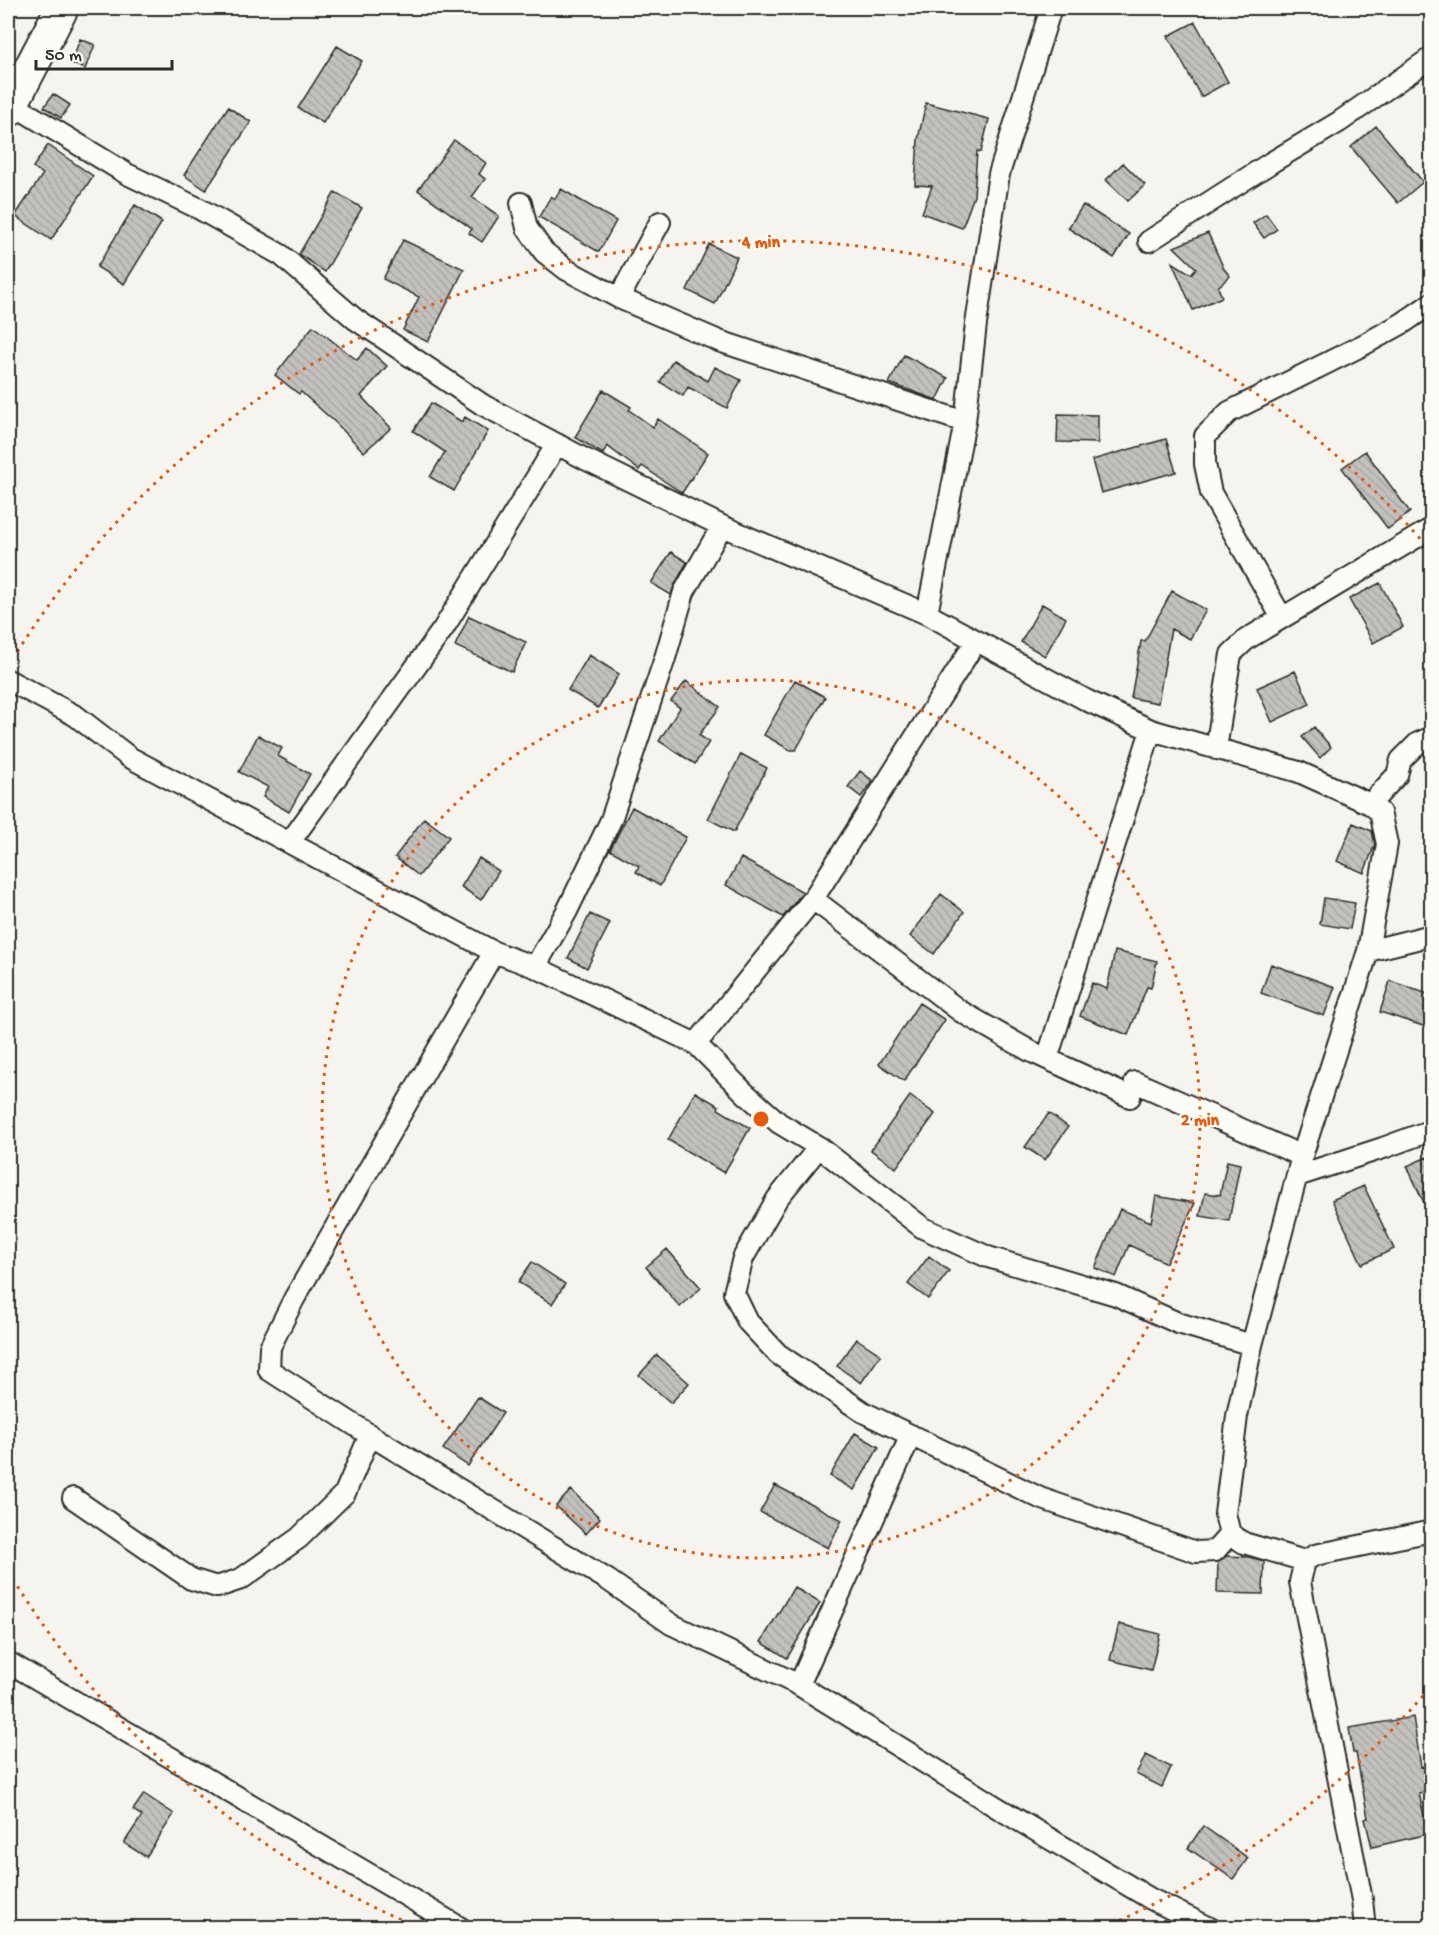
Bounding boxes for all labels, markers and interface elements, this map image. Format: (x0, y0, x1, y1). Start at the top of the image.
scale bar (36, 33, 172, 71)
text: 50 m (45, 46, 82, 67)
text: 4 min (741, 233, 780, 254)
centre of rings (751, 1109, 771, 1129)
text: 2 min (1181, 1111, 1220, 1132)

